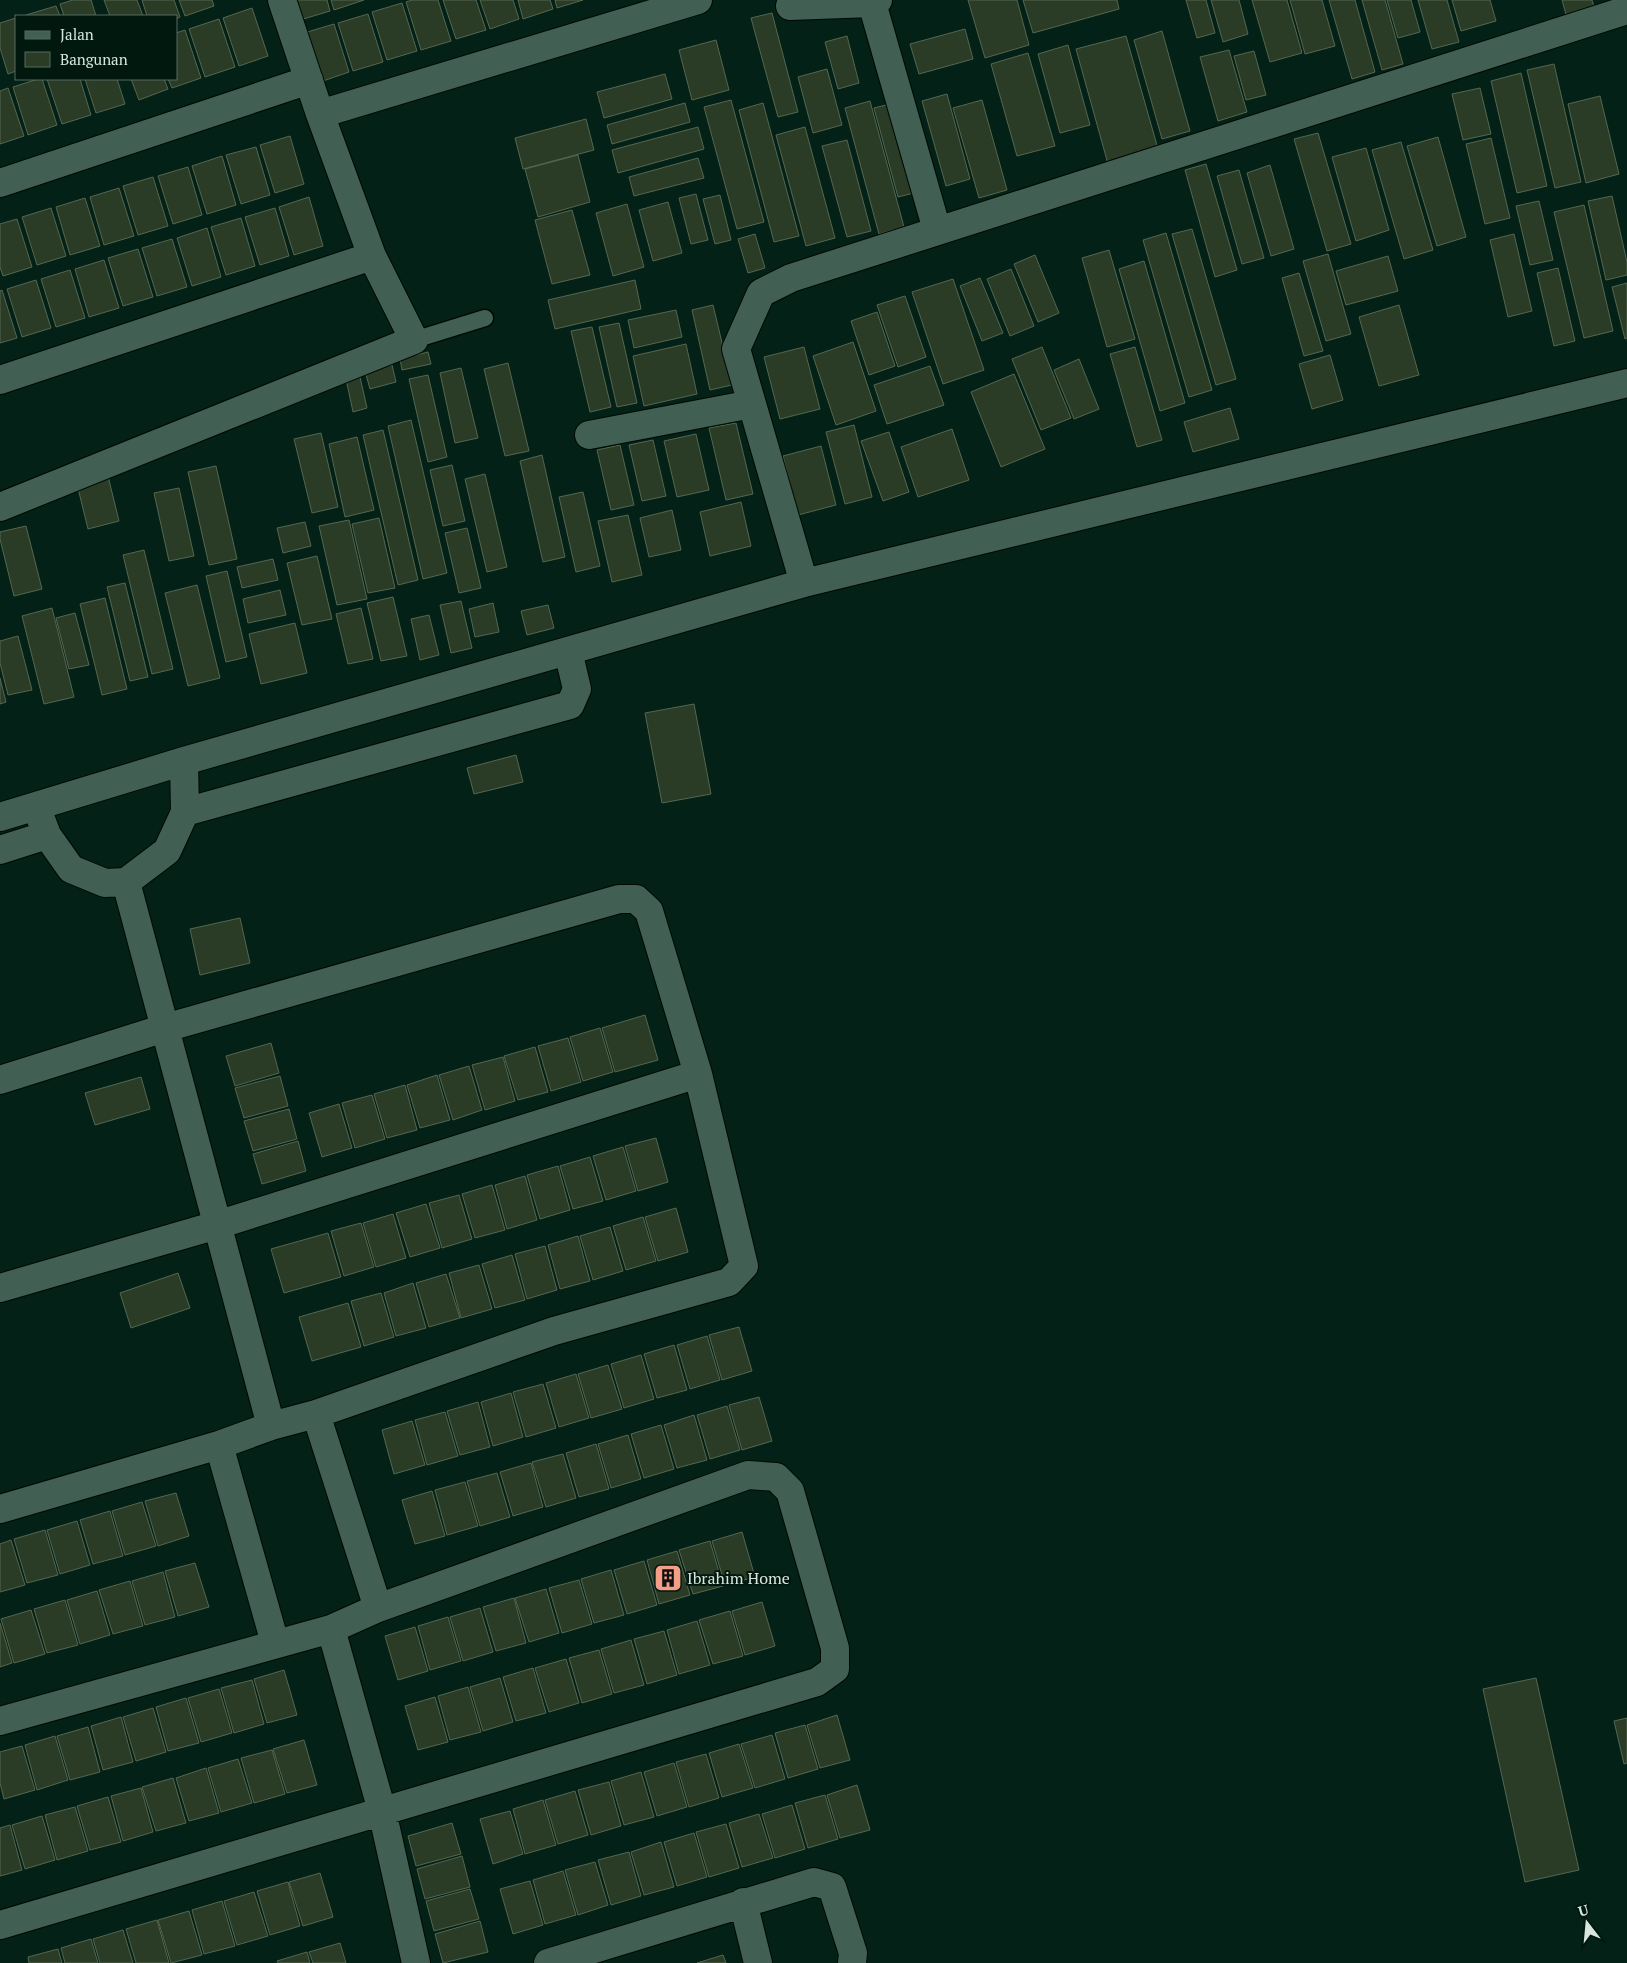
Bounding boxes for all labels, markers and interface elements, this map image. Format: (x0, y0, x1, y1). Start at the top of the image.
legend (15, 15, 178, 80)
text: Jalan (60, 24, 94, 44)
text: Bangunan (60, 49, 128, 69)
building icon: Ibrahim Home (653, 1563, 683, 1593)
place label: Ibrahim Home (687, 1567, 790, 1589)
north arrow (1562, 1898, 1612, 1948)
text: U (1576, 1900, 1591, 1921)

